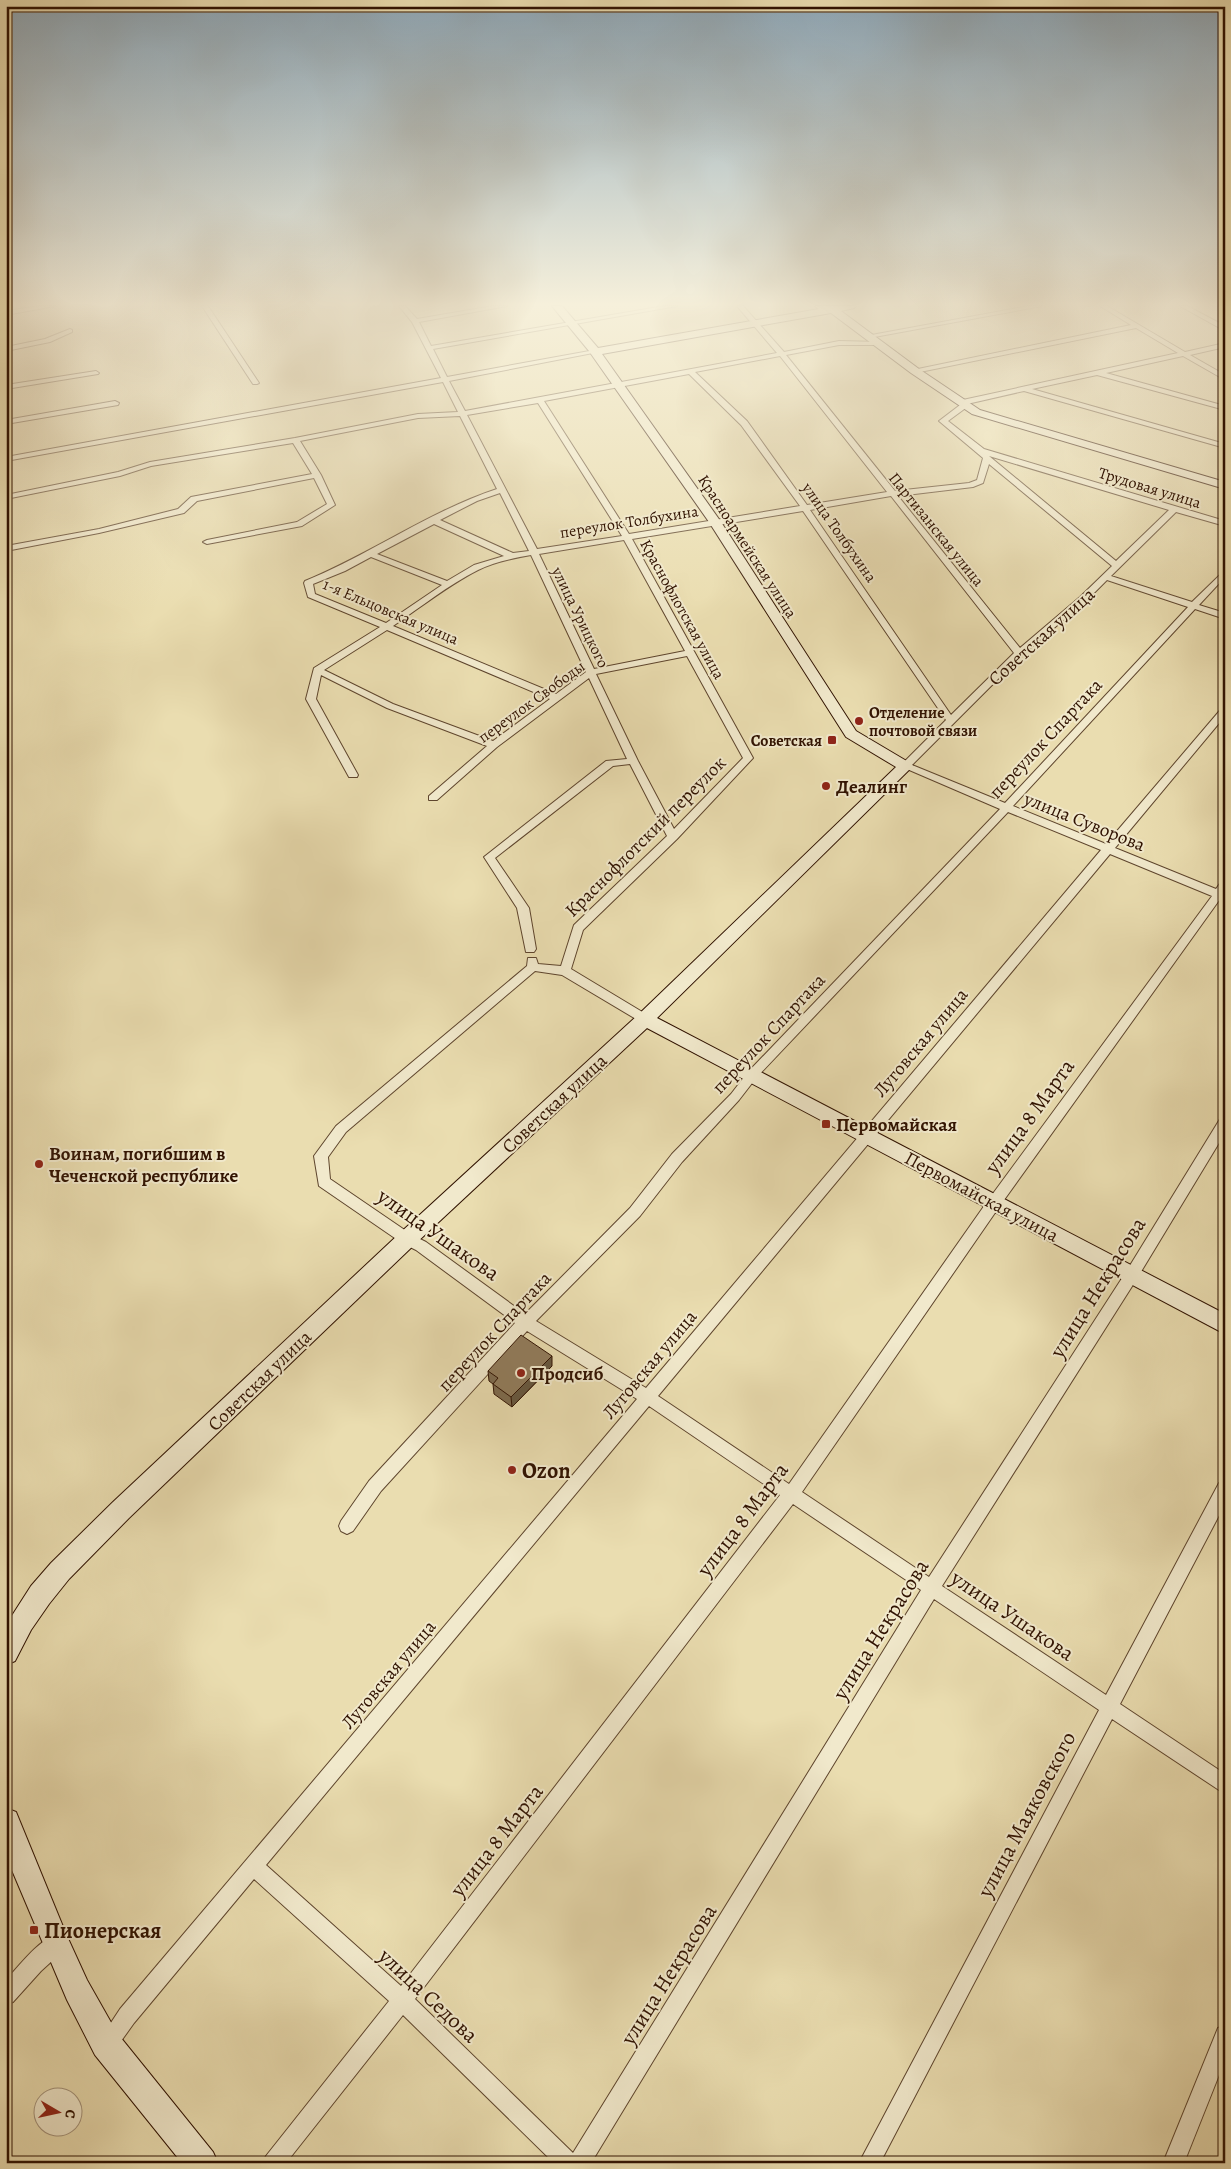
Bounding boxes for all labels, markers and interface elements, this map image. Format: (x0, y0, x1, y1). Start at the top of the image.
street label: Трудовая улица (1096, 462, 1204, 514)
street label: Партизанская улица (883, 468, 989, 592)
street label: Красноармейская улица (692, 470, 802, 623)
street label: улица Толбухина (796, 477, 882, 587)
street label: переулок Толбухина (558, 500, 701, 544)
street label: Краснофлотская улица (634, 536, 730, 684)
street label: улица Урицкого (546, 562, 614, 672)
street label: 1-я Ельцовская улица (320, 573, 462, 651)
street label: Советская улица (983, 582, 1101, 692)
street label: переулок Свободы (474, 656, 590, 748)
street label: переулок Спартака (983, 673, 1109, 805)
place label: Отделение почтовой связи (869, 702, 977, 742)
marker: Отделение почтовой связи (853, 715, 865, 727)
place label: Советская (751, 730, 822, 752)
marker: Советская (826, 734, 838, 746)
street label: Краснофлотский переулок (559, 750, 732, 923)
place label: Деалинг (836, 774, 908, 800)
marker: Деалинг (820, 780, 832, 792)
street label: улица Суворова (1019, 785, 1149, 858)
street label: переулок Спартака (706, 968, 832, 1100)
street label: Луговская улица (867, 982, 974, 1103)
street label: Советская улица (496, 1048, 613, 1159)
street label: улица 8 Марта (977, 1052, 1082, 1181)
place label: Первомайская (836, 1112, 957, 1138)
marker: Первомайская (820, 1118, 832, 1130)
place label: Воинам, погибшим в Чеченской республике (49, 1141, 239, 1189)
street label: Первомайская улица (900, 1145, 1063, 1249)
marker: Воинам, погибшим в Чеченской республике (33, 1158, 45, 1170)
street label: улица Ушакова (370, 1181, 506, 1289)
street label: улица Некрасова (1042, 1211, 1154, 1364)
street label: переулок Спартака (432, 1266, 558, 1398)
street label: Луговская улица (596, 1304, 703, 1425)
street label: Советская улица (202, 1324, 318, 1437)
place label: Продсиб (531, 1361, 604, 1387)
marker: Продсиб (515, 1367, 527, 1379)
place label: Ozon (522, 1456, 571, 1486)
street label: улица 8 Марта (689, 1456, 796, 1584)
marker: Ozon (506, 1464, 518, 1476)
street label: улица Некрасова (825, 1553, 937, 1706)
street label: улица Ушакова (944, 1563, 1081, 1669)
street label: Луговская улица (335, 1614, 442, 1735)
street label: улица Маяковского (970, 1726, 1083, 1904)
street label: улица 8 Марта (443, 1777, 551, 1904)
street label: улица Некрасова (613, 1898, 725, 2051)
place label: Пионерская (44, 1916, 161, 1946)
marker: Пионерская (28, 1924, 40, 1936)
street label: улица Седова (371, 1941, 485, 2050)
north arrow (32, 2086, 82, 2136)
text: С (60, 2108, 80, 2120)

